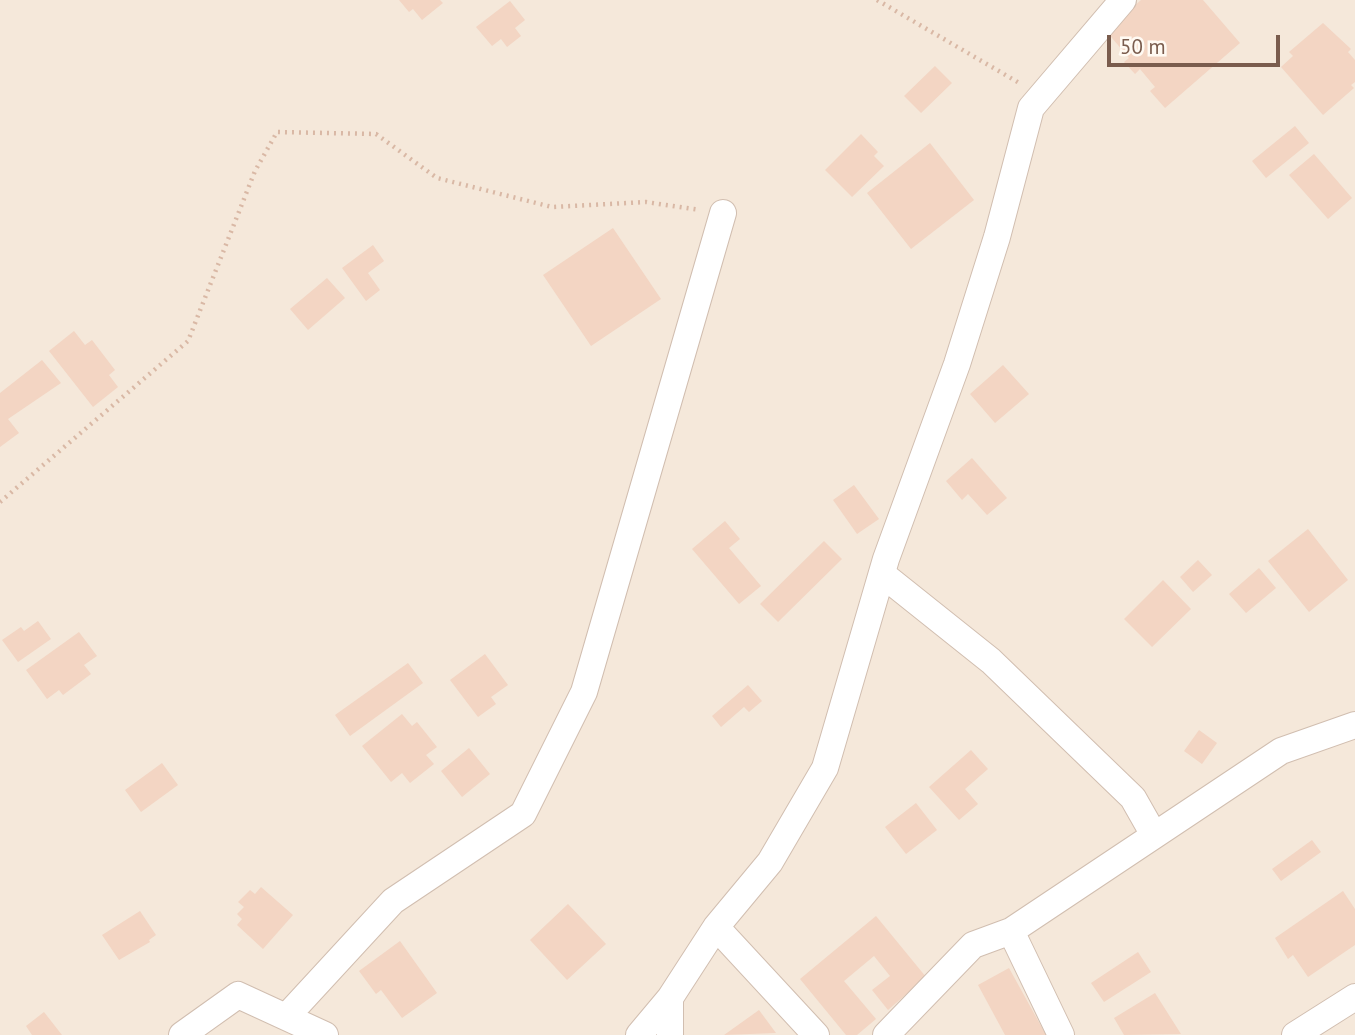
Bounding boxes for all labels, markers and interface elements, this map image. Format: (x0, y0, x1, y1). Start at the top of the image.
scale bar (1110, 21, 1283, 65)
text: 50 m (1120, 33, 1166, 60)

